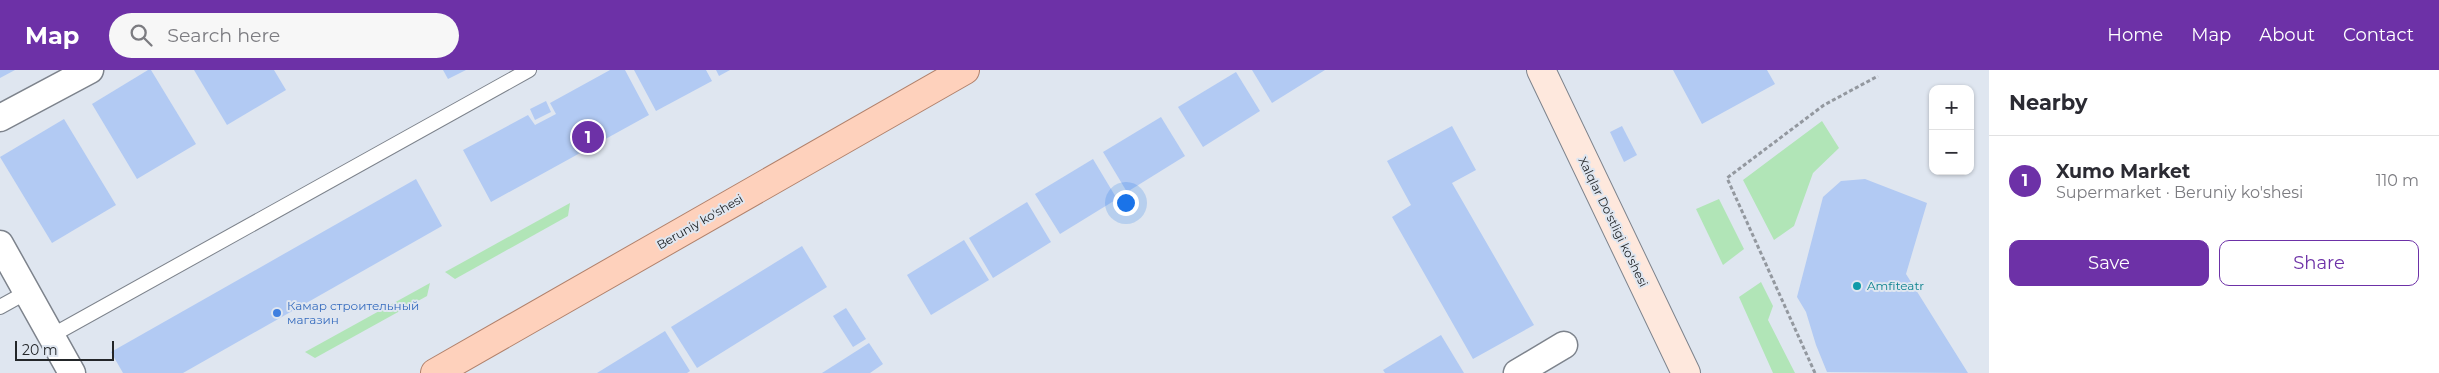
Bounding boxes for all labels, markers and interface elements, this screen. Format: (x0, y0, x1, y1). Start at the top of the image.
search box (109, 13, 459, 58)
text: Map (25, 21, 79, 50)
icon: search (127, 21, 155, 49)
text: Search here (167, 24, 280, 47)
text: Home (2107, 24, 2163, 46)
text: Map (2191, 24, 2231, 46)
text: About (2259, 24, 2315, 46)
text: Contact (2343, 24, 2414, 46)
map controls (1929, 85, 1974, 175)
button: + (1929, 85, 1974, 130)
text: Nearby (2009, 90, 2088, 115)
pin: 1 (572, 118, 604, 156)
button: − (1929, 130, 1974, 175)
street label: Xalqlar Do'stligi ko'shesi (1575, 154, 1651, 289)
text: Xumo Market (2056, 160, 2190, 183)
text: 1 (2022, 171, 2028, 190)
text: 110 m (2376, 171, 2419, 190)
text: Supermarket · Beruniy ko'shesi (2056, 183, 2303, 202)
your location (1113, 190, 1139, 216)
street label: Beruniy ko'shesi (654, 191, 746, 252)
button: Save (2009, 240, 2209, 286)
button: Share (2219, 240, 2419, 286)
place label: Amfiteatr (1867, 278, 1924, 293)
marker: Amfiteatr (1851, 280, 1863, 292)
place label: Камар строительный магазин (287, 298, 419, 327)
marker: Камар строительный магазин (271, 307, 283, 319)
scale bar (15, 338, 114, 361)
text: 20 m (22, 341, 58, 359)

